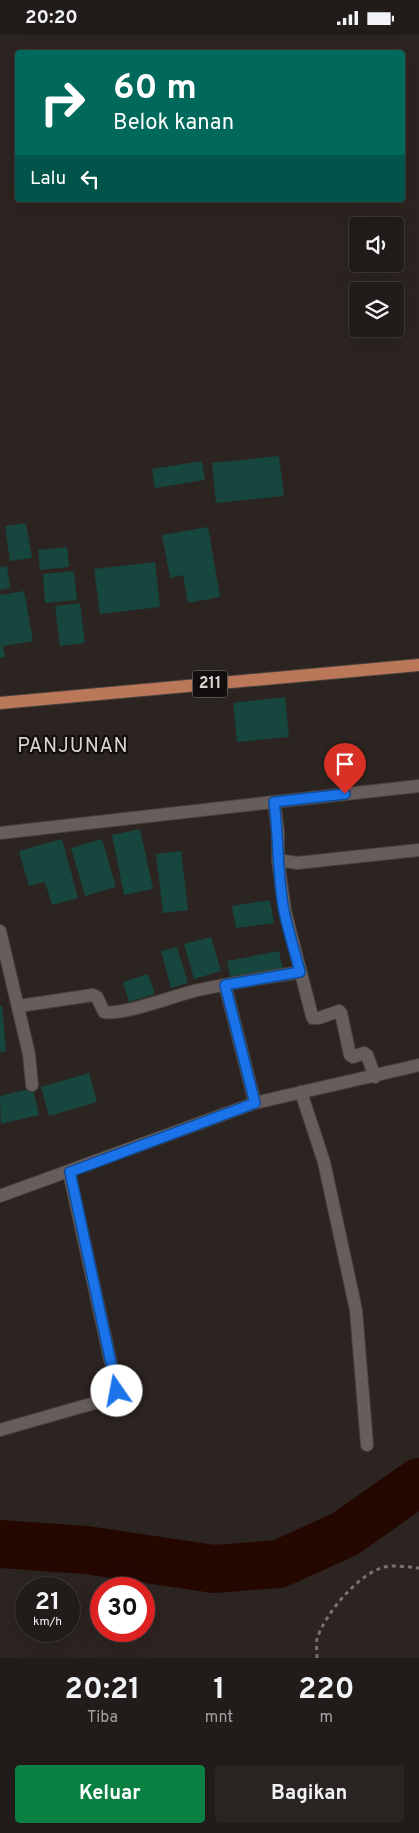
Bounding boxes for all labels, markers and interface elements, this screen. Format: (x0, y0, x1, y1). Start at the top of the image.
text: 20:20 (25, 6, 78, 30)
text: 60 m (113, 67, 197, 111)
icon: right (30, 70, 95, 135)
text: Belok kanan (113, 110, 234, 137)
icon: left (76, 165, 104, 193)
text: Lalu (30, 167, 66, 191)
map controls (349, 217, 404, 337)
button: sound (349, 217, 404, 272)
button: layers (349, 282, 404, 337)
road number: 211 (192, 671, 228, 697)
district label: PANJUNAN (17, 734, 129, 760)
pin (324, 743, 366, 794)
icon: arrive (331, 750, 359, 778)
position arrow (90, 1364, 142, 1416)
speed limit sign: 30 (90, 1577, 155, 1642)
text: 21 (35, 1587, 60, 1619)
text: km/h (33, 1614, 62, 1630)
text: 20:21 (65, 1672, 140, 1709)
text: 1 (213, 1672, 225, 1709)
text: 220 (298, 1672, 354, 1709)
text: Tiba (87, 1708, 118, 1728)
text: mnt (205, 1708, 233, 1728)
text: m (319, 1708, 333, 1728)
button: Keluar (15, 1765, 205, 1823)
button: Bagikan (215, 1765, 404, 1823)

